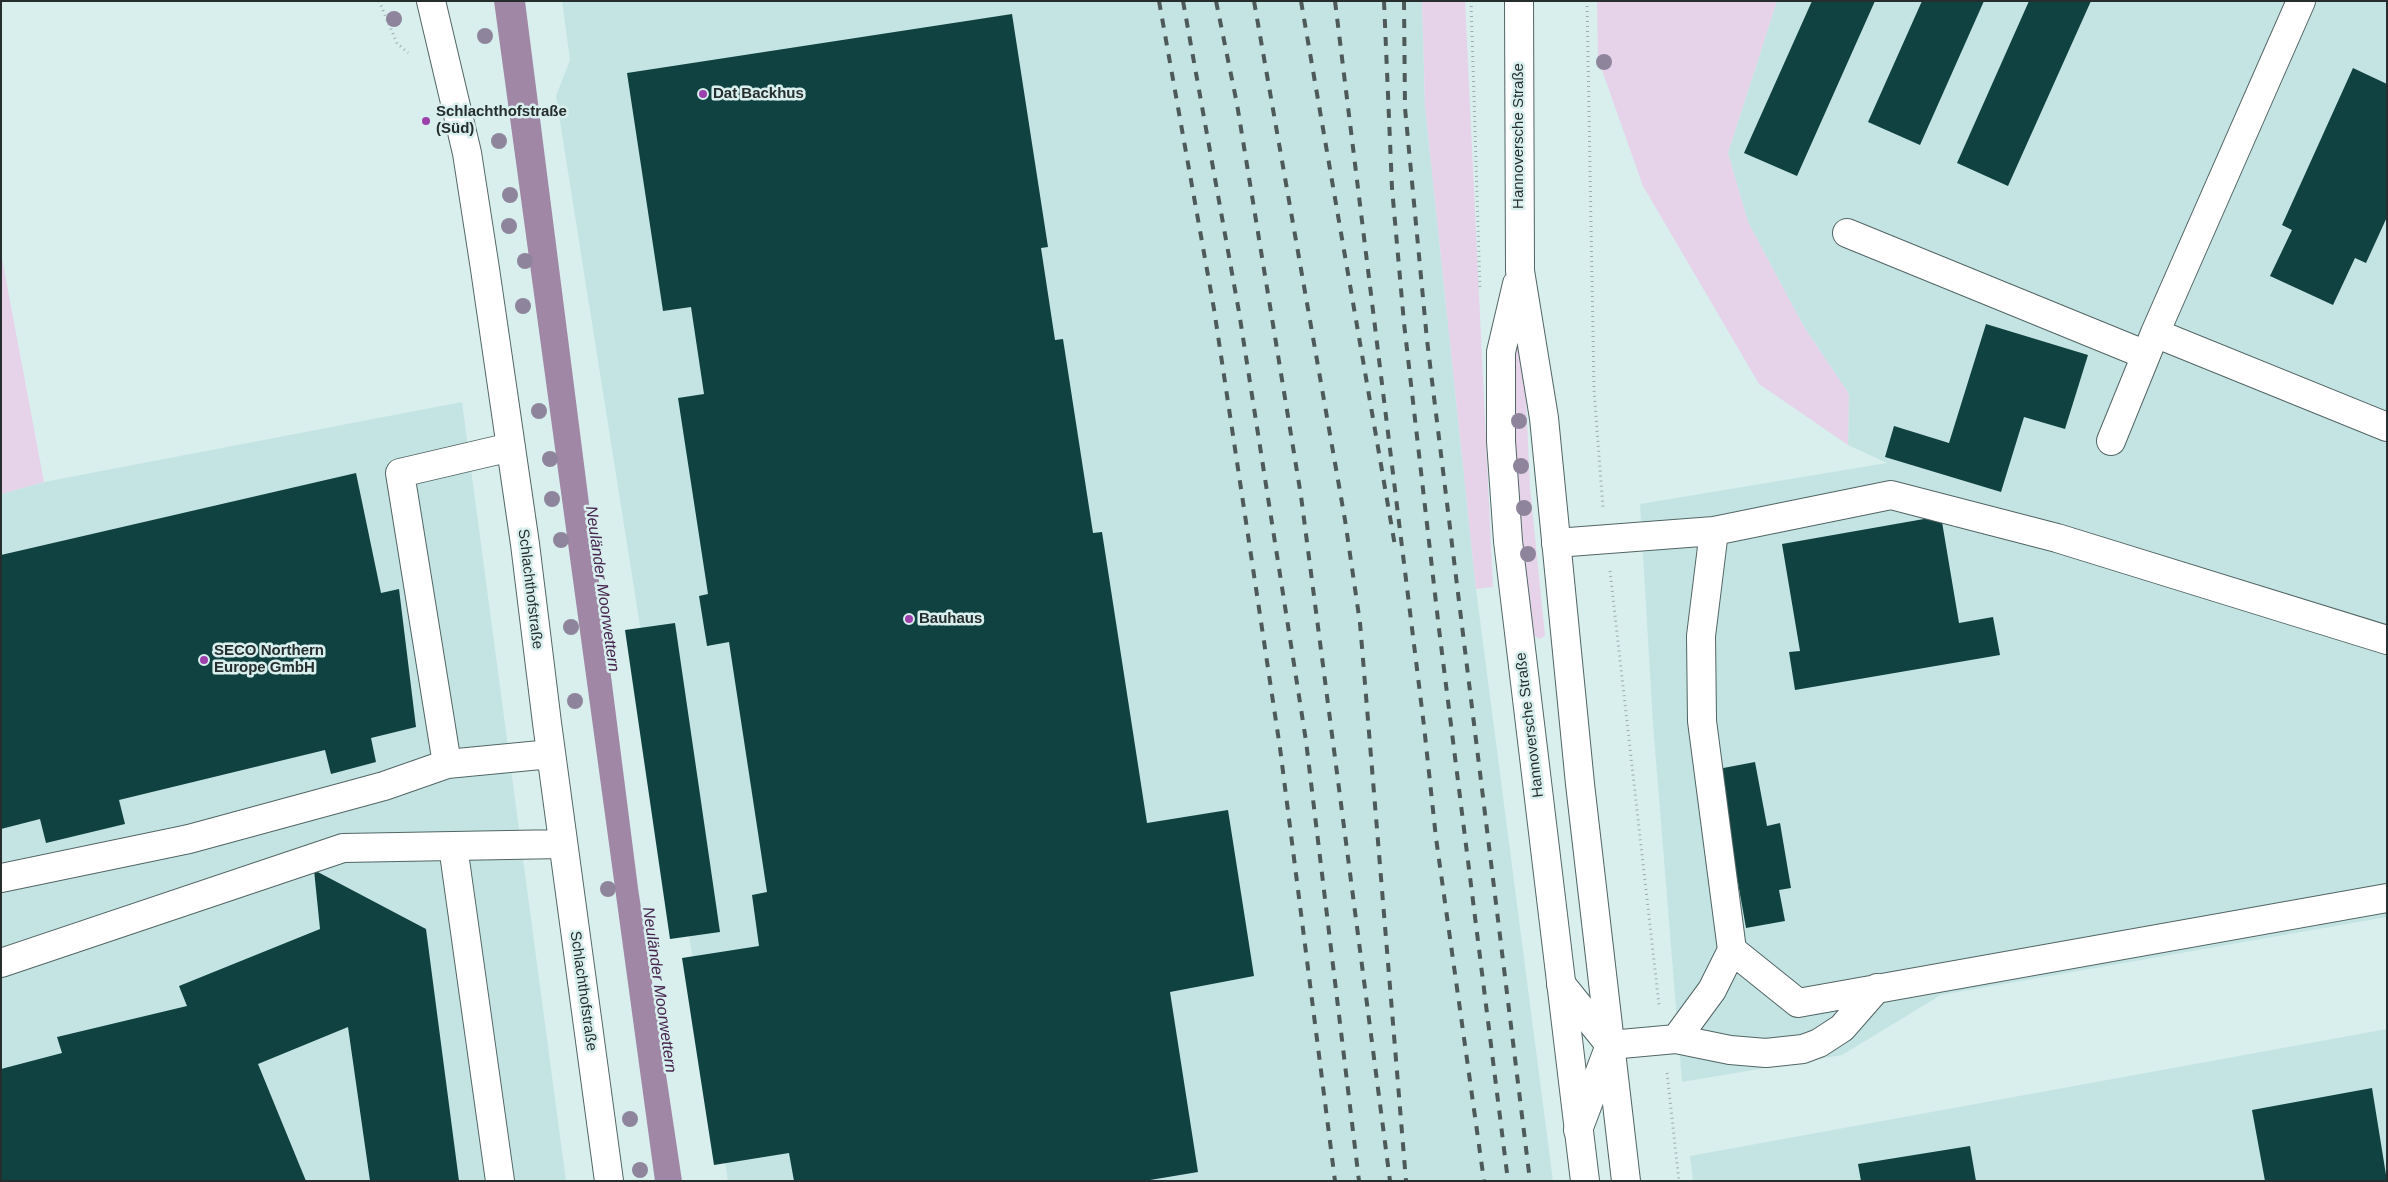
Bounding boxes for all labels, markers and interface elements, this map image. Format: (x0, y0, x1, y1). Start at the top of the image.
street label: Hannoversche Straße (1510, 63, 1528, 209)
place label: Dat Backhus (713, 85, 804, 103)
marker: Dat Backhus (697, 88, 709, 100)
place label: Schlachthofstraße (Süd) (436, 103, 567, 138)
marker: Schlachthofstraße (Süd) (420, 115, 432, 127)
water label: Neuländer Moorwettern (581, 505, 623, 673)
street label: Schlachthofstraße (514, 528, 546, 650)
place label: Bauhaus (919, 610, 982, 628)
marker: Bauhaus (903, 613, 915, 625)
place label: SECO Northern Europe GmbH (214, 642, 324, 677)
street label: Hannoversche Straße (1512, 651, 1548, 799)
marker: SECO Northern Europe GmbH (198, 654, 210, 666)
water label: Neuländer Moorwettern (638, 906, 680, 1074)
street label: Schlachthofstraße (566, 930, 600, 1052)

